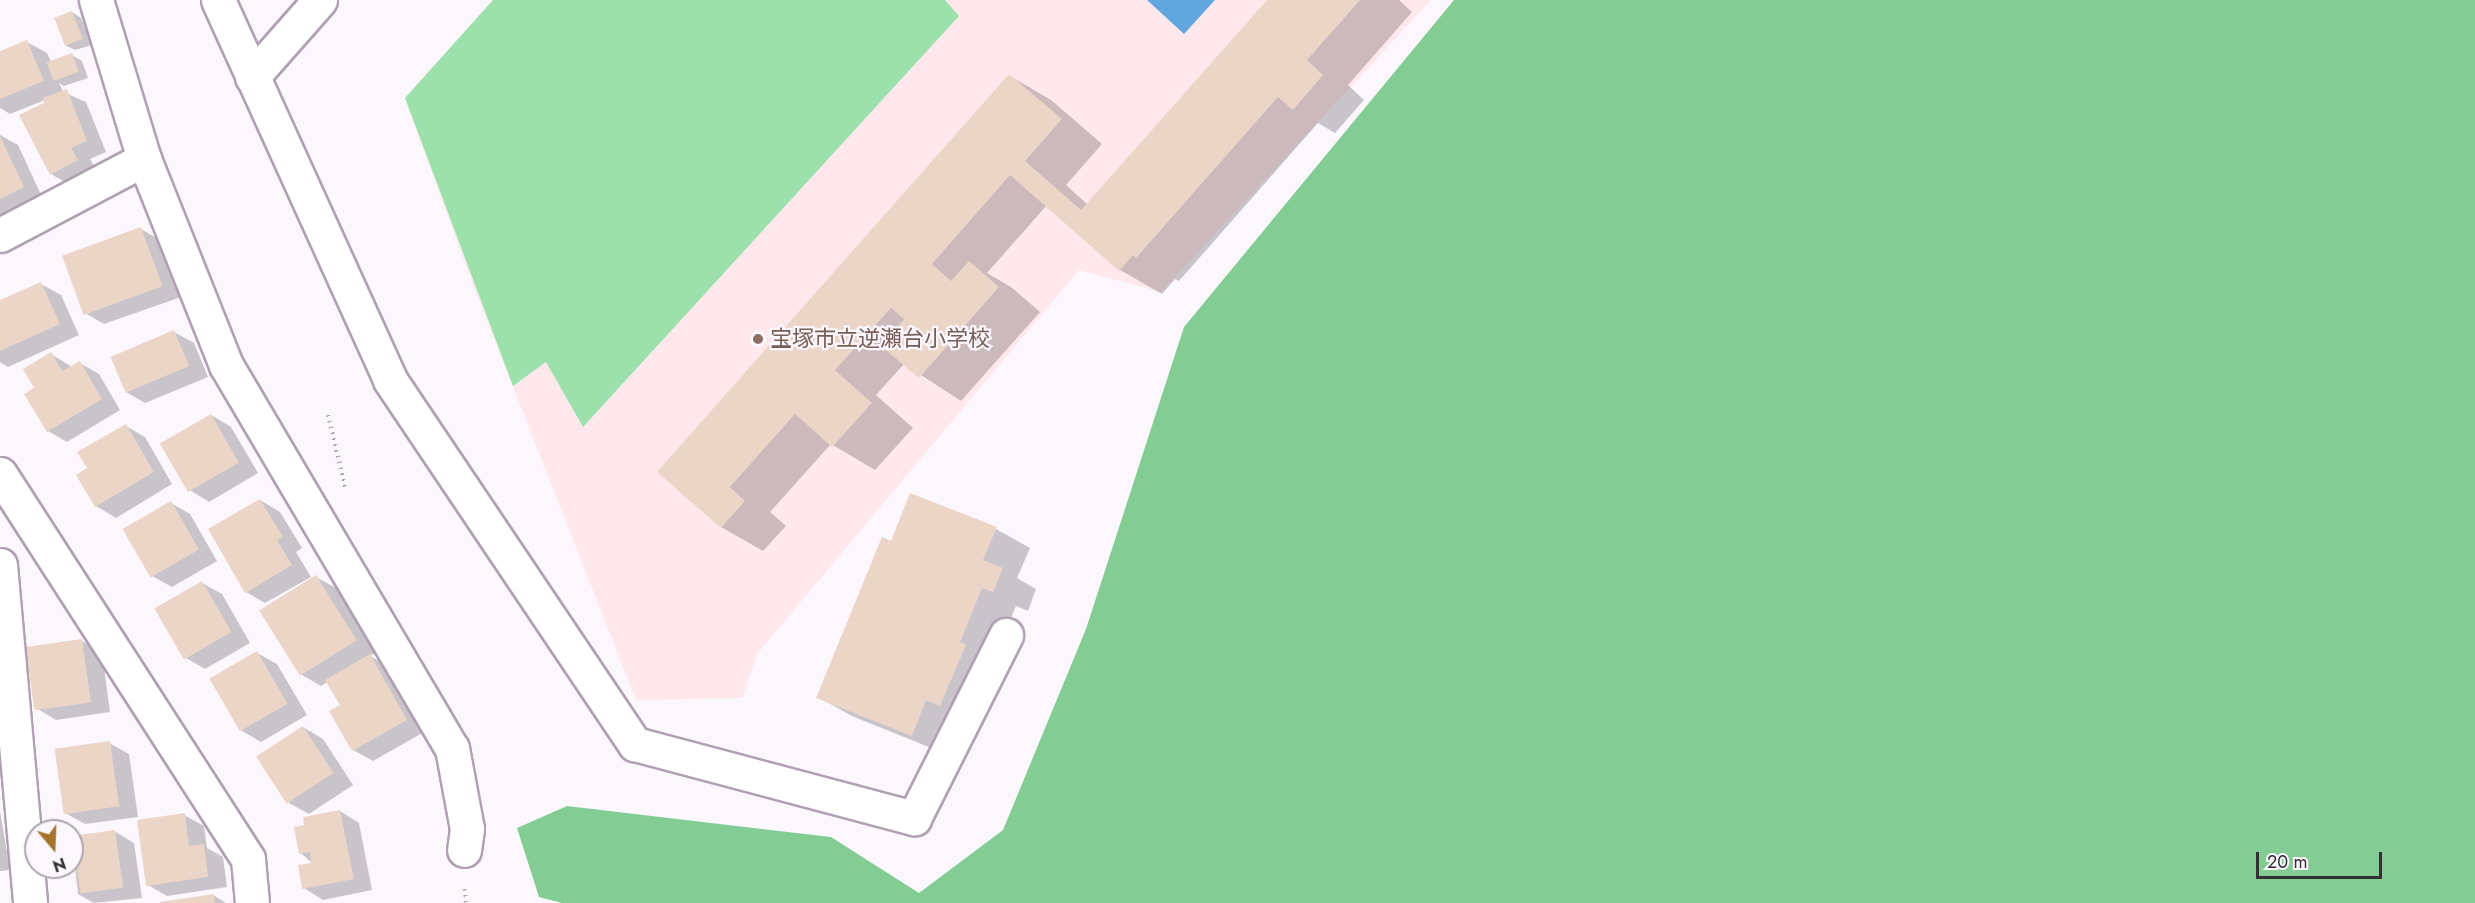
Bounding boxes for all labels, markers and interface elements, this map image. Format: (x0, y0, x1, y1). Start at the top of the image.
place label: 宝塚市立逆瀬台小学校 (770, 326, 990, 352)
marker: 宝塚市立逆瀬台小学校 (751, 332, 765, 346)
north arrow (24, 819, 84, 879)
scale bar (2259, 840, 2385, 878)
text: 20 m (2267, 849, 2307, 875)
text: N (50, 852, 69, 878)

